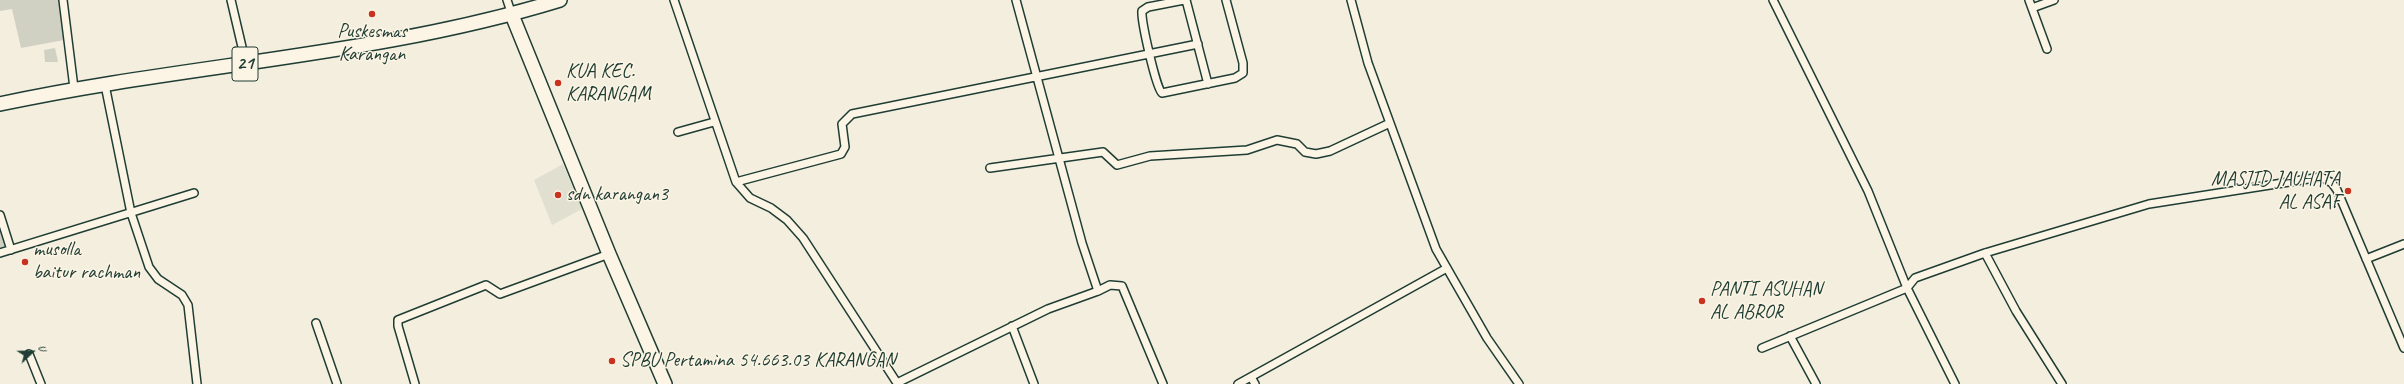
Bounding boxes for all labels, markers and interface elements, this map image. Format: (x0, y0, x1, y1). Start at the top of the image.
marker: Puskesmas Karangan (367, 9, 377, 19)
place label: Puskesmas Karangan (337, 20, 407, 67)
road number: 21 (232, 47, 258, 81)
place label: KUA KEC. KARANGAM (566, 60, 651, 107)
marker: KUA KEC. KARANGAM (553, 78, 563, 88)
place label: MASJID JAUHATA AL ASAF (2211, 168, 2340, 215)
place label: sdn karangan3 (566, 183, 668, 207)
marker: MASJID JAUHATA AL ASAF (2343, 186, 2353, 196)
marker: sdn karangan3 (553, 190, 563, 200)
place label: musolla baitur rachman (33, 238, 140, 285)
marker: musolla baitur rachman (20, 257, 30, 267)
place label: PANTI ASUHAN AL ABROR (1710, 278, 1822, 325)
marker: PANTI ASUHAN AL ABROR (1697, 296, 1707, 306)
north arrow (12, 332, 52, 372)
text: U (36, 342, 51, 353)
place label: SPBU Pertamina 54.663.03 KARANGAN (620, 349, 896, 373)
marker: SPBU Pertamina 54.663.03 KARANGAN (607, 356, 617, 366)

